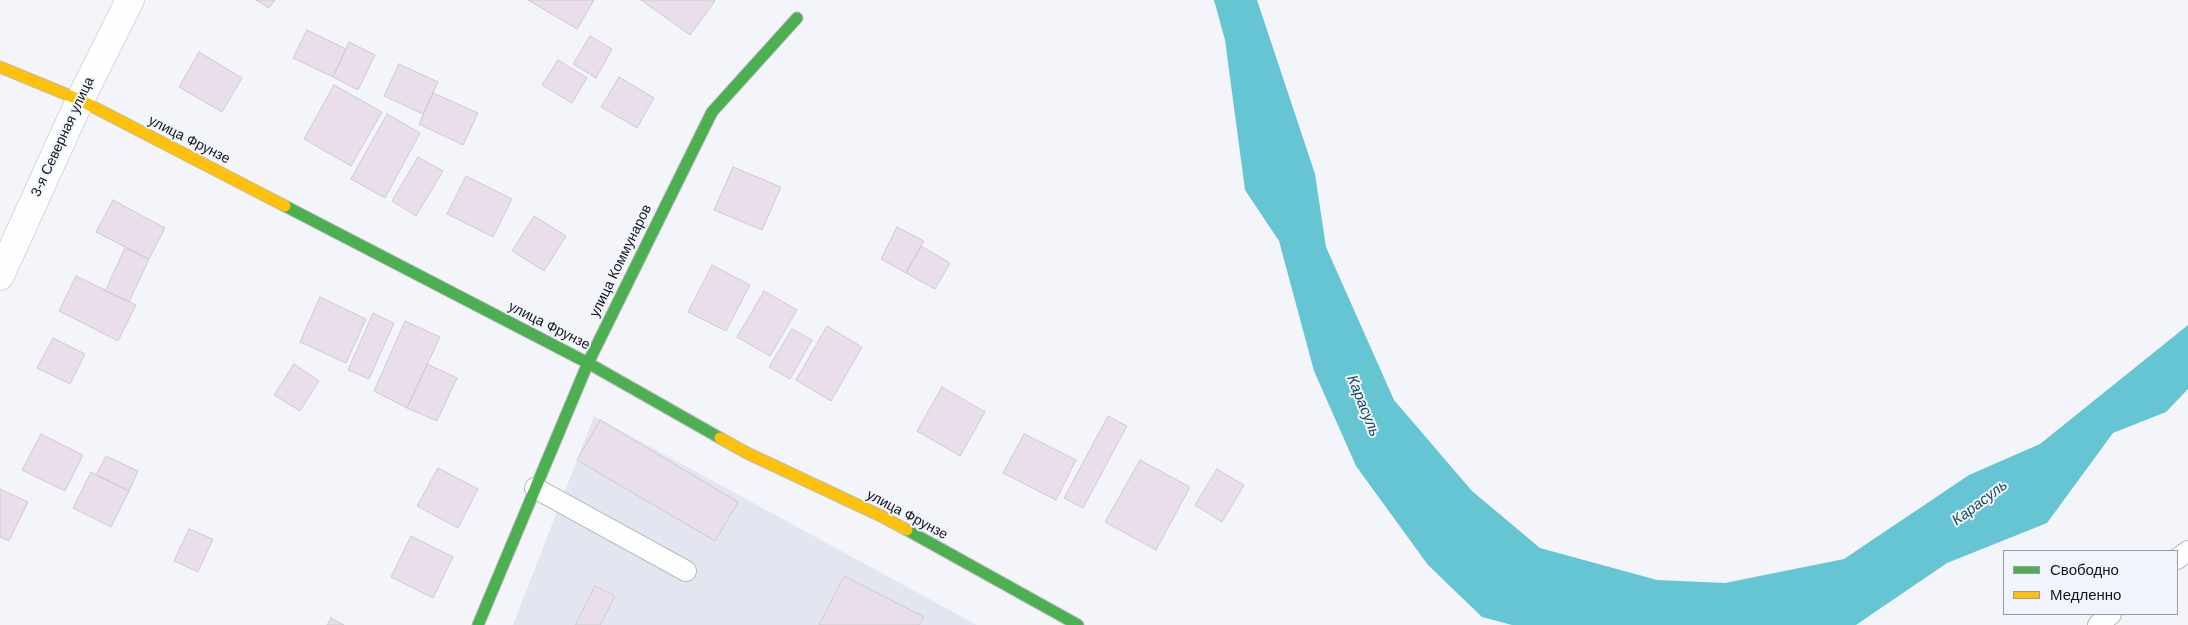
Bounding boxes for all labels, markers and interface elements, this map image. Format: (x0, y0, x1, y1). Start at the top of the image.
street label: 3-я Северная улица (28, 74, 98, 200)
street label: улица Фрунзе (145, 112, 233, 168)
street label: улица Коммунаров (586, 202, 656, 320)
street label: улица Фрунзе (505, 298, 593, 354)
water label: Карасуль (1343, 373, 1383, 439)
water label: Карасуль (1949, 476, 2011, 530)
street label: улица Фрунзе (864, 487, 950, 543)
legend (2003, 550, 2178, 615)
text: Свободно (2050, 561, 2119, 578)
text: Медленно (2050, 586, 2121, 603)

